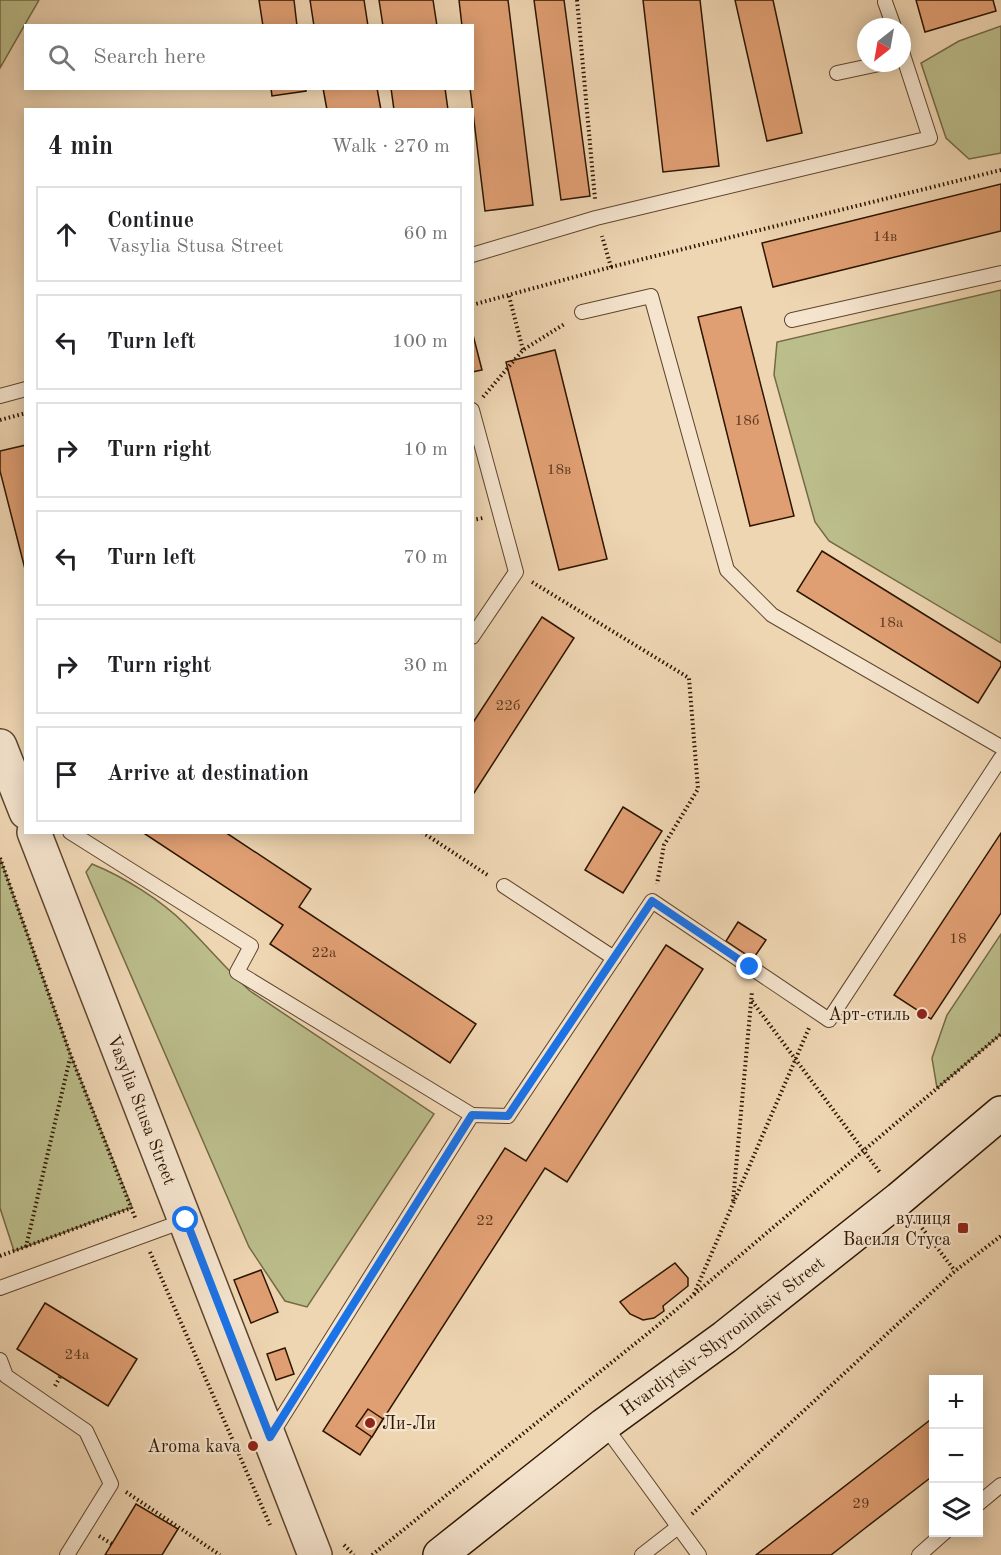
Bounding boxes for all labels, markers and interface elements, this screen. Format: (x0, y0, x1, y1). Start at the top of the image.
north arrow (857, 18, 911, 72)
search box (24, 24, 474, 90)
icon: search (45, 41, 78, 74)
text: Search here (93, 46, 206, 68)
text: 4 min (48, 134, 113, 160)
text: Walk · 270 m (331, 137, 450, 157)
text: Continue (107, 210, 194, 232)
icon: ahead (50, 218, 83, 251)
text: 60 m (403, 224, 448, 244)
house number: 14в (873, 230, 897, 245)
text: Vasylia Stusa Street (107, 237, 284, 257)
icon: left (50, 326, 83, 359)
text: Turn left (107, 331, 196, 353)
text: 100 m (392, 332, 448, 352)
house number: 18б (735, 414, 759, 429)
icon: right (50, 434, 83, 467)
text: Turn right (107, 439, 211, 461)
text: 10 m (403, 440, 448, 460)
house number: 18в (547, 463, 571, 478)
icon: left (50, 542, 83, 575)
text: Turn left (107, 547, 196, 569)
text: 70 m (403, 548, 448, 568)
house number: 18а (879, 616, 904, 631)
icon: right (50, 650, 83, 683)
text: Turn right (107, 655, 211, 677)
text: 30 m (403, 656, 448, 676)
house number: 22б (496, 699, 520, 714)
icon: arrive (50, 758, 83, 791)
text: Arrive at destination (107, 763, 309, 785)
house number: 18 (949, 932, 967, 947)
house number: 22а (312, 946, 337, 961)
route end (736, 953, 762, 979)
place label: Арт-стиль (828, 1006, 910, 1024)
marker: Арт-стиль (915, 1007, 929, 1021)
street label: Vasylia Stusa Street (104, 1033, 178, 1188)
route start (172, 1206, 198, 1232)
place label: вулиця Василя Стуса (843, 1210, 951, 1249)
house number: 22 (476, 1214, 494, 1229)
marker: вулиця Василя Стуса (956, 1221, 970, 1235)
street label: Hvardiytsiv-Shyronintsiv Street (617, 1254, 828, 1420)
house number: 24а (65, 1348, 90, 1363)
map controls (929, 1375, 983, 1537)
button: + (929, 1375, 983, 1429)
place label: Ли-Ли (382, 1415, 436, 1433)
marker: Ли-Ли (363, 1416, 377, 1430)
button: − (929, 1429, 983, 1483)
place label: Aroma kava (147, 1438, 241, 1456)
marker: Aroma kava (246, 1439, 260, 1453)
button: layers (929, 1483, 983, 1537)
house number: 29 (852, 1497, 870, 1512)

